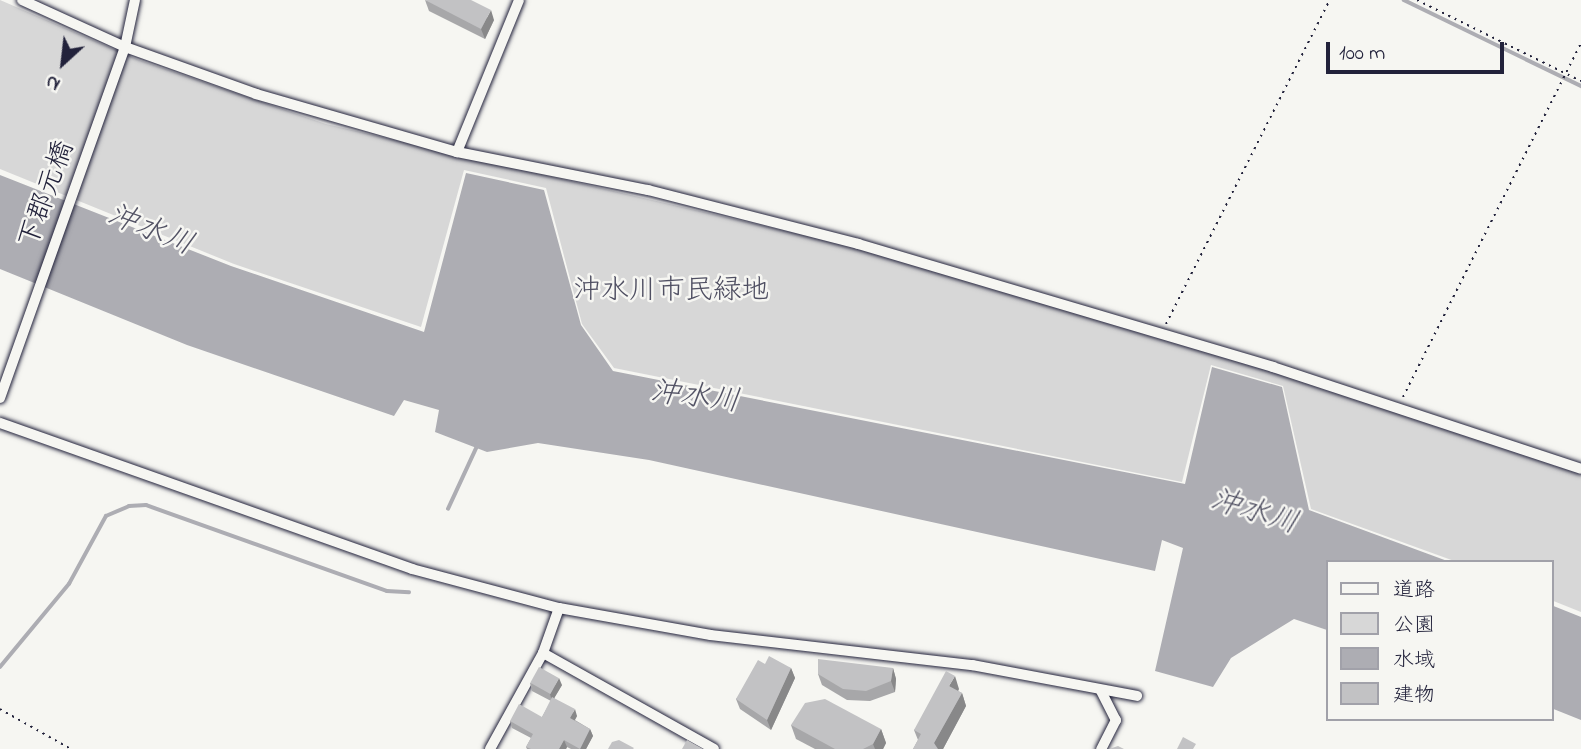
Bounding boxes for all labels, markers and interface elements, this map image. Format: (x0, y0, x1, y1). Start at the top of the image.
north arrow (28, 28, 98, 98)
scale bar (1329, 28, 1508, 72)
text: 100 m (1339, 39, 1385, 69)
text: N (41, 67, 65, 97)
street label: 下郡元橋 (13, 137, 83, 253)
water label: 沖水川 (102, 197, 198, 265)
park label: 沖水川市民緑地 (573, 275, 769, 309)
water label: 沖水川 (648, 375, 742, 421)
water label: 沖水川 (1206, 483, 1302, 543)
legend (1326, 560, 1553, 721)
text: 道路 (1393, 576, 1435, 606)
text: 公園 (1393, 611, 1435, 641)
text: 水域 (1393, 646, 1435, 676)
text: 建物 (1393, 681, 1435, 711)

